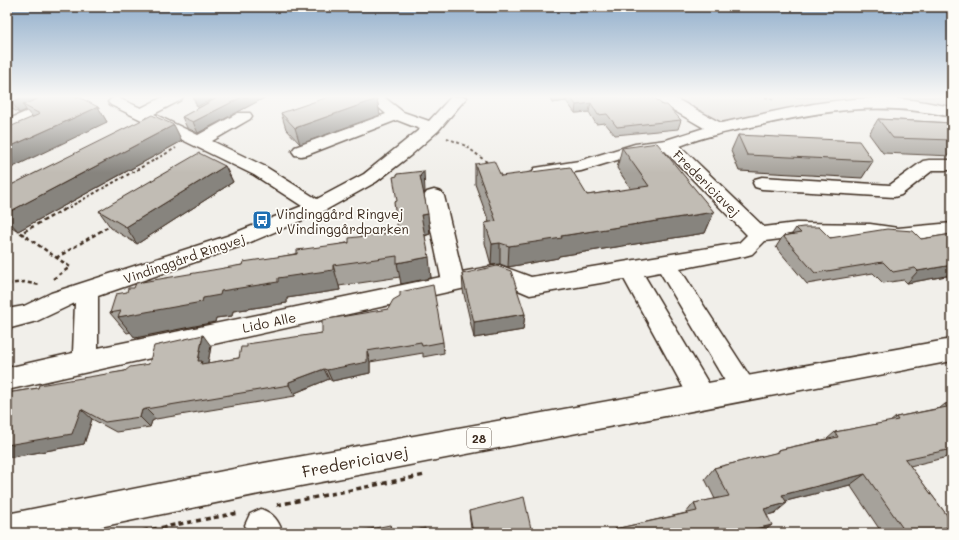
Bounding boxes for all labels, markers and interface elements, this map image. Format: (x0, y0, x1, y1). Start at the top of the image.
street label: Fredericiavej (670, 146, 744, 220)
place label: Vindinggård Ringvej v Vindinggårdparken (276, 205, 409, 237)
bus stop icon: Vindinggård Ringvej v Vindinggårdparken (251, 209, 273, 231)
street label: Vindinggård Ringvej (121, 229, 247, 287)
street label: Lido Alle (241, 308, 297, 336)
road number: 28 (467, 428, 491, 448)
street label: Fredericiavej (300, 440, 410, 482)

